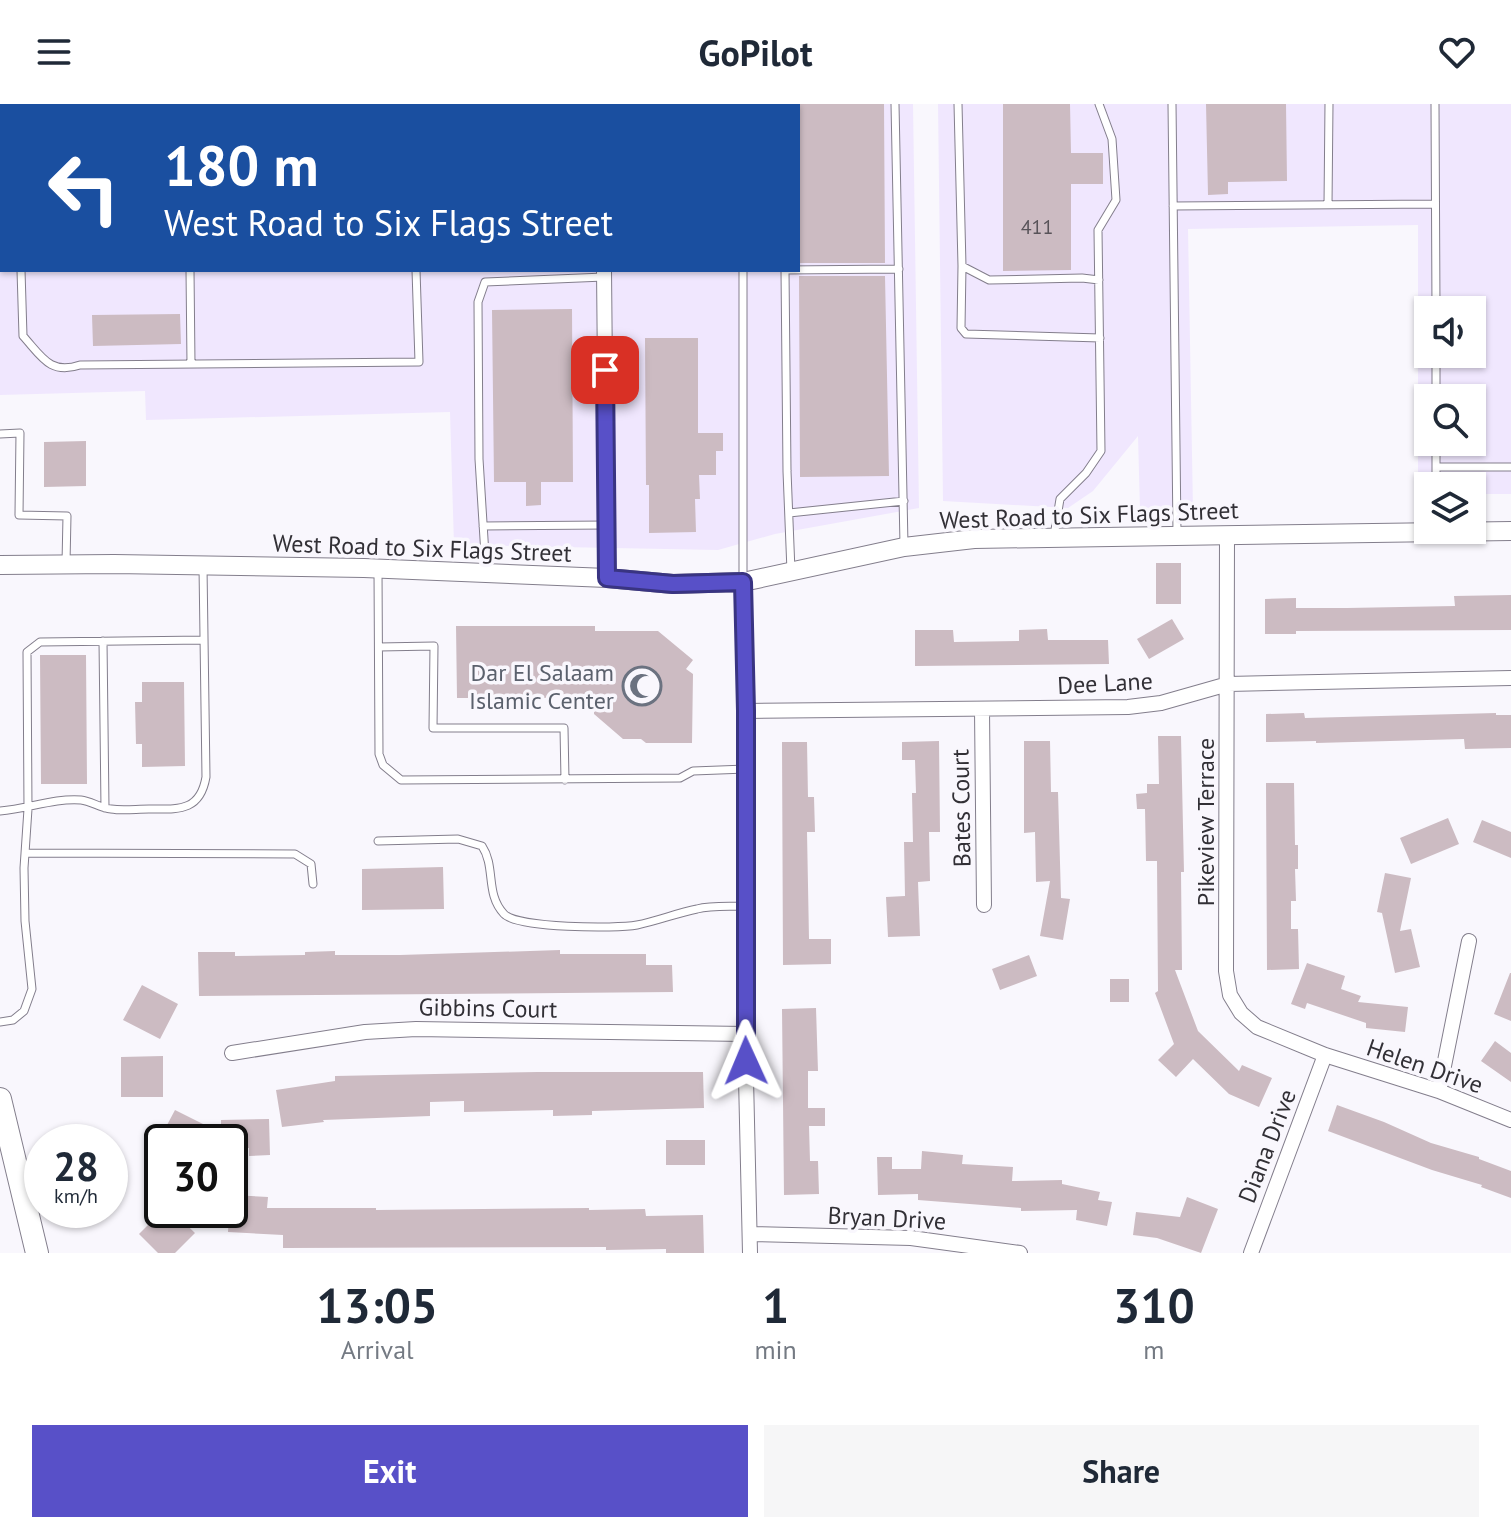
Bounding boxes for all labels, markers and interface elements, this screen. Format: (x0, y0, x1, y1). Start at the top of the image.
text: GoPilot (698, 29, 813, 76)
icon: menu (32, 30, 76, 74)
icon: heart (1435, 30, 1479, 74)
text: 180 m (164, 129, 319, 201)
icon: left (32, 136, 136, 240)
text: West Road to Six Flags Street (164, 199, 613, 246)
house number: 411 (1021, 214, 1053, 240)
map controls (1414, 296, 1486, 544)
button: sound (1414, 296, 1486, 368)
pin (571, 336, 639, 404)
icon: arrive (583, 348, 627, 392)
button: search (1414, 384, 1486, 456)
button: layers (1414, 472, 1486, 544)
street label: West Road to Six Flags Street (939, 494, 1239, 536)
street label: West Road to Six Flags Street (272, 527, 572, 569)
place label: Dar El Salaam Islamic Center (469, 657, 614, 716)
mosque icon: Dar El Salaam Islamic Center (621, 665, 663, 707)
street label: Dee Lane (1057, 665, 1153, 701)
street label: Pikeview Terrace (1190, 738, 1221, 906)
street label: Bates Court (944, 749, 978, 867)
street label: Gibbins Court (418, 991, 558, 1025)
position arrow (704, 1019, 788, 1103)
street label: Helen Drive (1363, 1032, 1487, 1100)
street label: Diana Drive (1231, 1085, 1303, 1207)
speed limit sign: 30 (144, 1124, 248, 1228)
text: 28 (53, 1140, 99, 1192)
text: km/h (54, 1183, 98, 1209)
street label: Bryan Drive (827, 1199, 947, 1237)
text: 13:05 (316, 1274, 438, 1336)
text: 1 (762, 1274, 789, 1336)
text: 310 (1113, 1274, 1195, 1336)
text: Arrival (341, 1333, 414, 1366)
text: min (754, 1333, 797, 1366)
text: m (1143, 1333, 1164, 1366)
button: Exit (32, 1425, 748, 1517)
button: Share (764, 1425, 1479, 1517)

